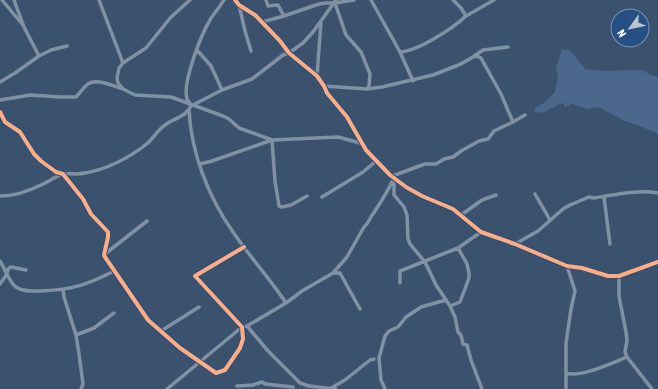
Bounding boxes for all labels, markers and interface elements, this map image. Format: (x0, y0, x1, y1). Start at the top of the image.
north arrow (610, 8, 650, 48)
text: N (615, 27, 628, 39)

